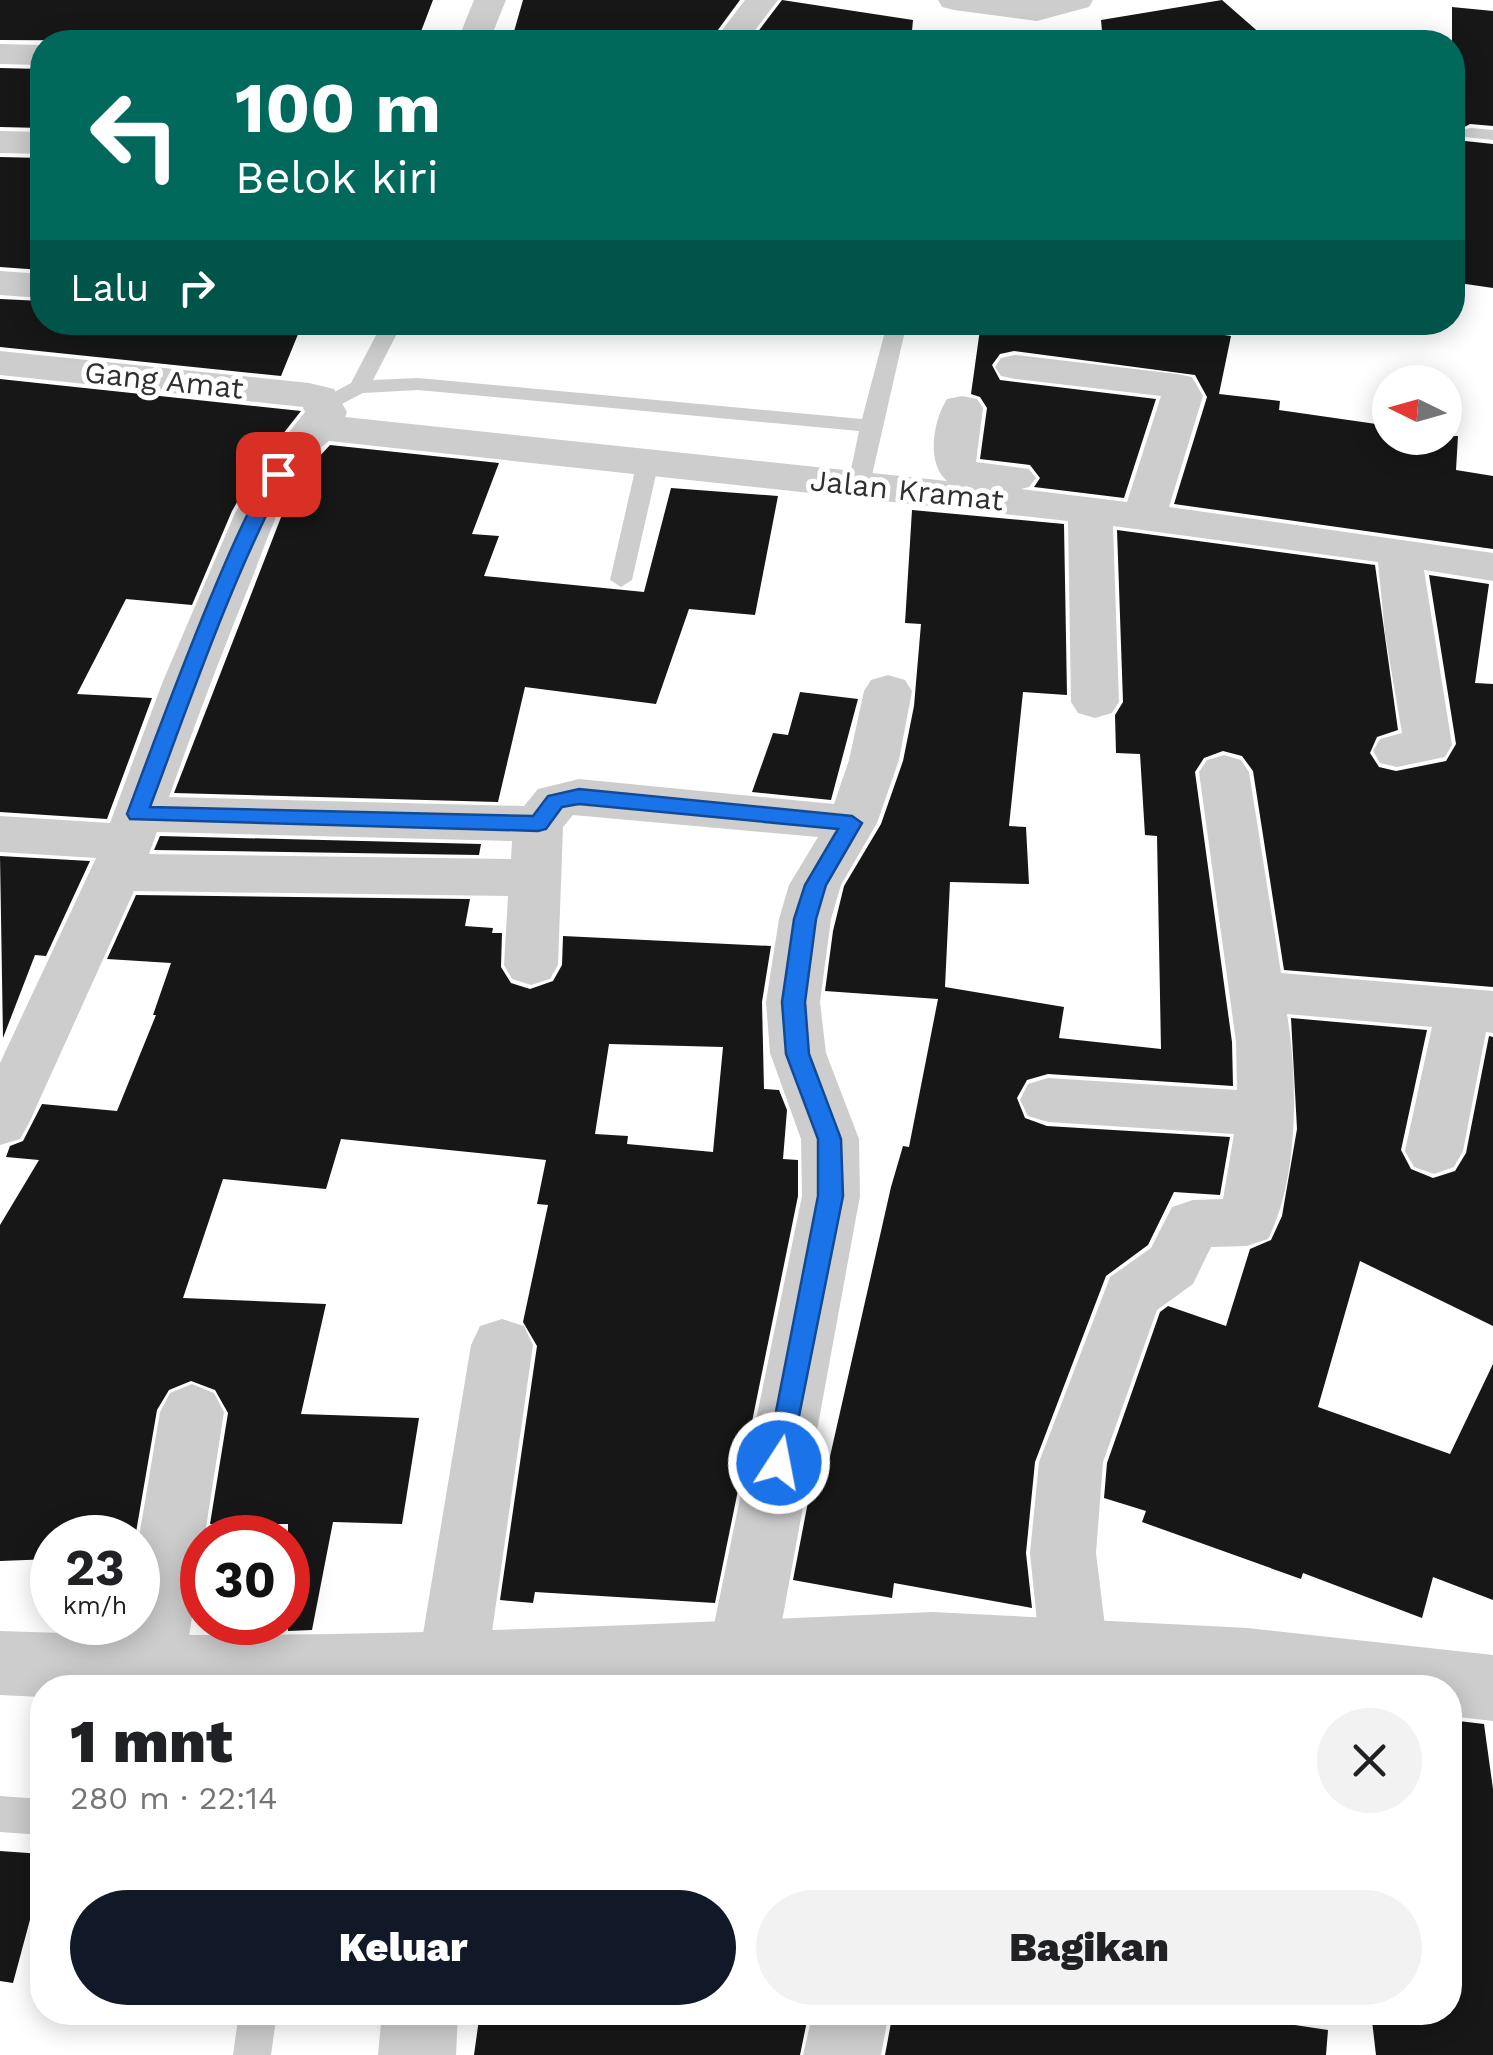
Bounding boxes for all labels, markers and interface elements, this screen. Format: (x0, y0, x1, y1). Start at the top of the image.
text: 100 m (235, 67, 441, 149)
icon: left (70, 70, 200, 200)
text: Belok kiri (235, 151, 439, 204)
icon: right (169, 260, 224, 315)
text: Lalu (70, 266, 149, 310)
street label: Gang Amat (83, 354, 246, 406)
north arrow (1372, 365, 1462, 455)
map controls (1372, 365, 1462, 455)
pin (236, 432, 321, 517)
icon: arrive (251, 447, 306, 502)
street label: Jalan Kramat (809, 462, 1006, 518)
position arrow (727, 1411, 831, 1515)
speed limit sign: 30 (180, 1515, 310, 1645)
text: 23 (65, 1538, 125, 1597)
text: km/h (63, 1591, 127, 1620)
text: 1 mnt (70, 1706, 233, 1777)
button: close (1317, 1708, 1422, 1813)
text: 280 m · 22:14 (70, 1779, 278, 1817)
button: Keluar (70, 1890, 736, 2005)
button: Bagikan (756, 1890, 1422, 2005)

